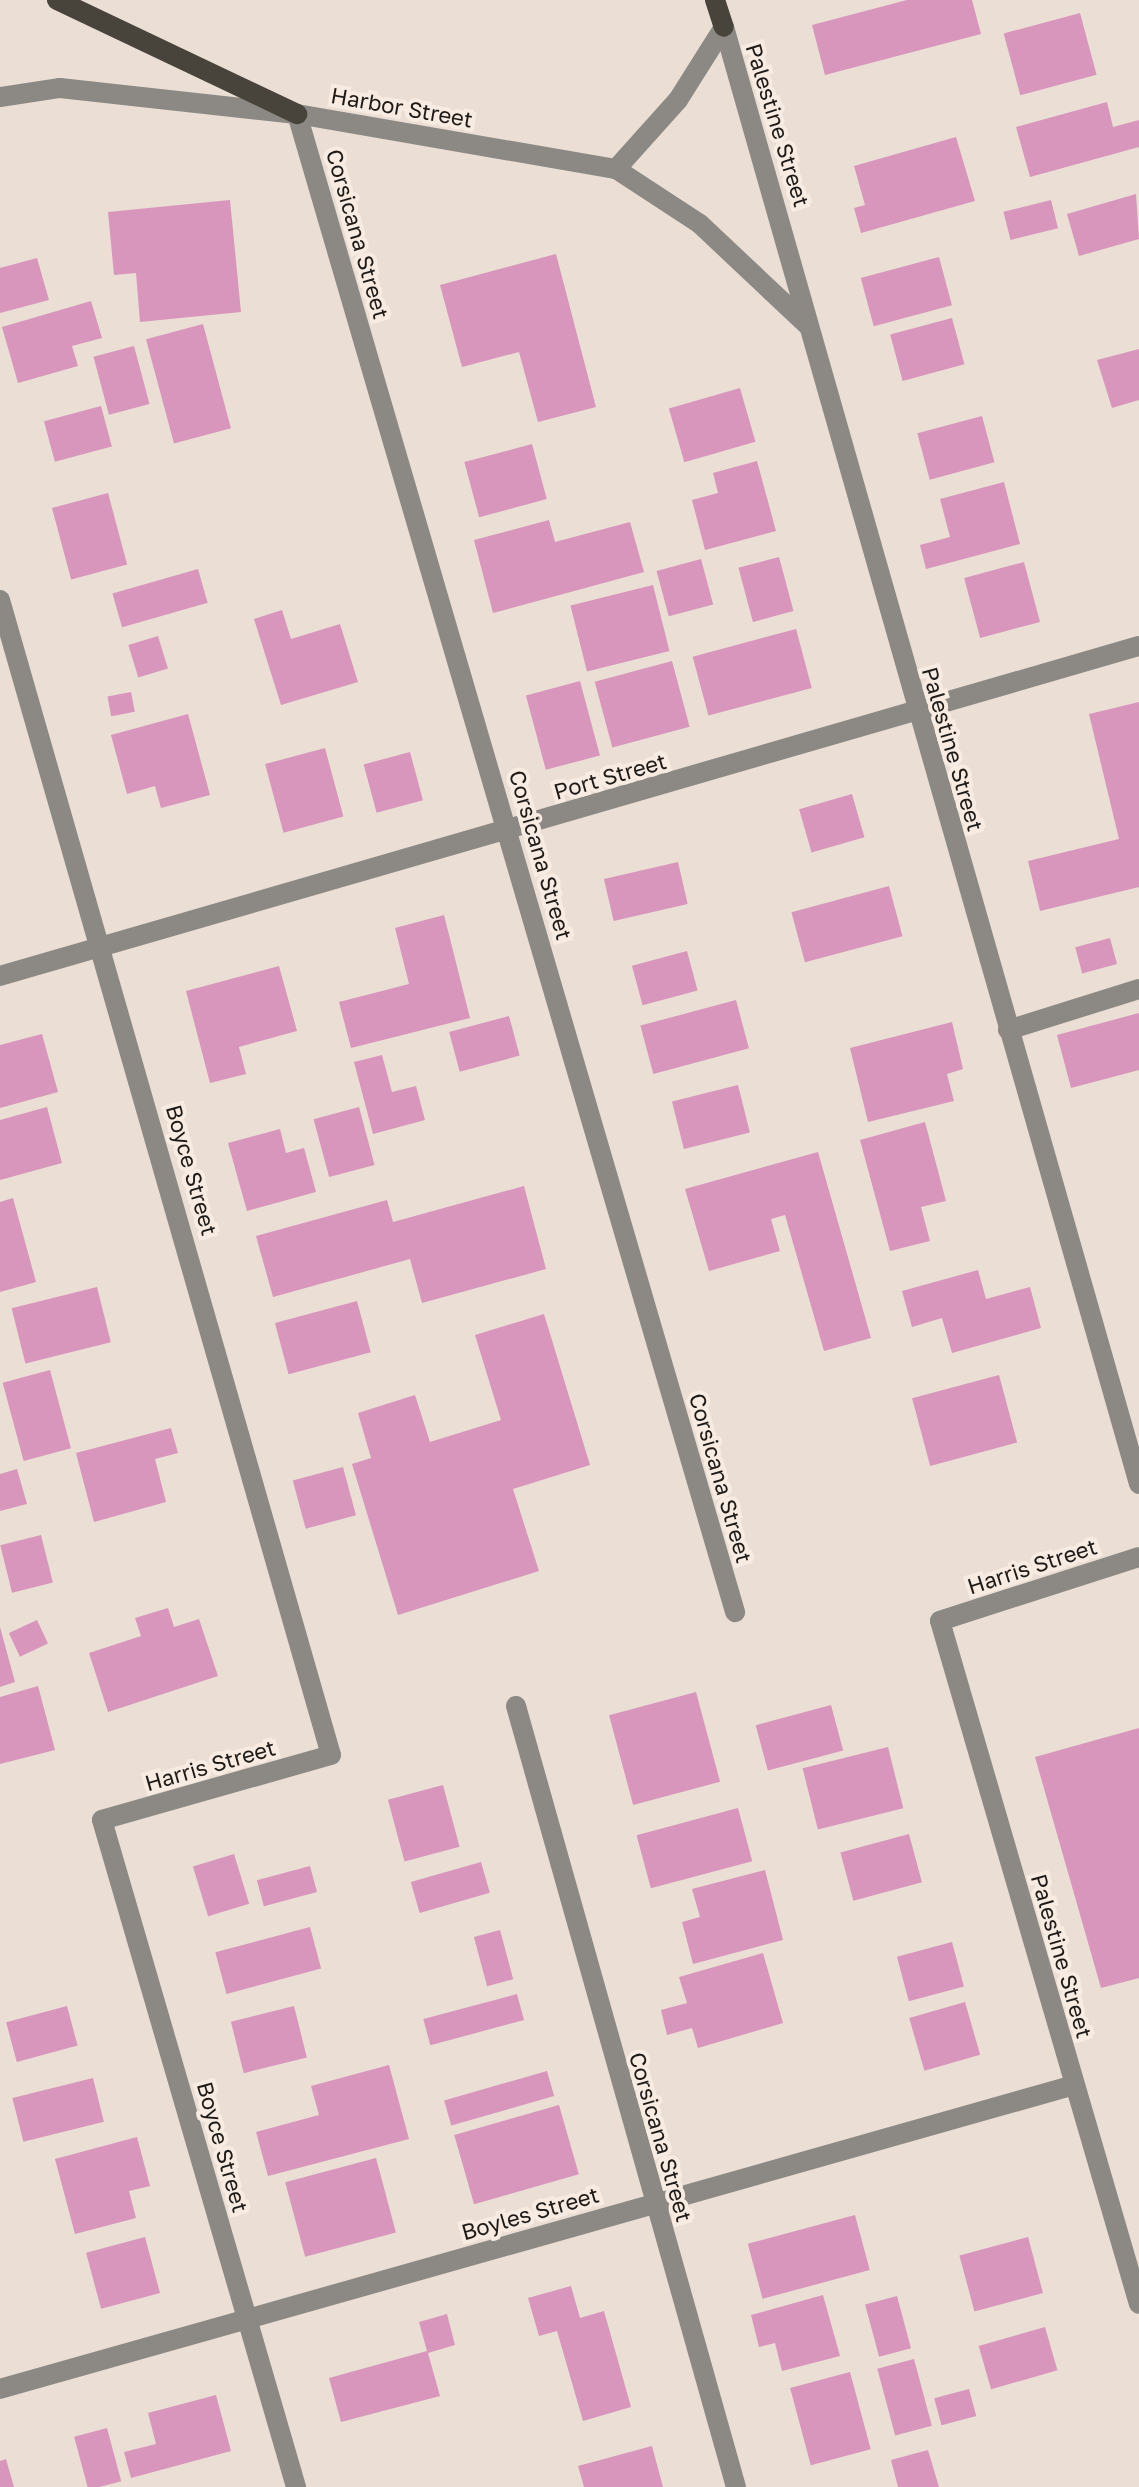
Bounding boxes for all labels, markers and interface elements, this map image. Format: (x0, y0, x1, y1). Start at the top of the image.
street label: Palestine Street (741, 40, 815, 210)
street label: Harbor Street (329, 82, 475, 132)
street label: Corsicana Street (321, 146, 395, 322)
street label: Palestine Street (917, 664, 989, 834)
street label: Port Street (551, 747, 669, 805)
street label: Corsicana Street (504, 767, 578, 943)
street label: Boyce Street (161, 1102, 223, 1238)
street label: Corsicana Street (684, 1390, 758, 1566)
street label: Harris Street (964, 1533, 1100, 1599)
street label: Harris Street (142, 1734, 278, 1796)
street label: Palestine Street (1026, 1871, 1098, 2041)
street label: Corsicana Street (624, 2049, 698, 2225)
street label: Boyce Street (192, 2079, 254, 2215)
street label: Boyles Street (458, 2181, 602, 2245)

